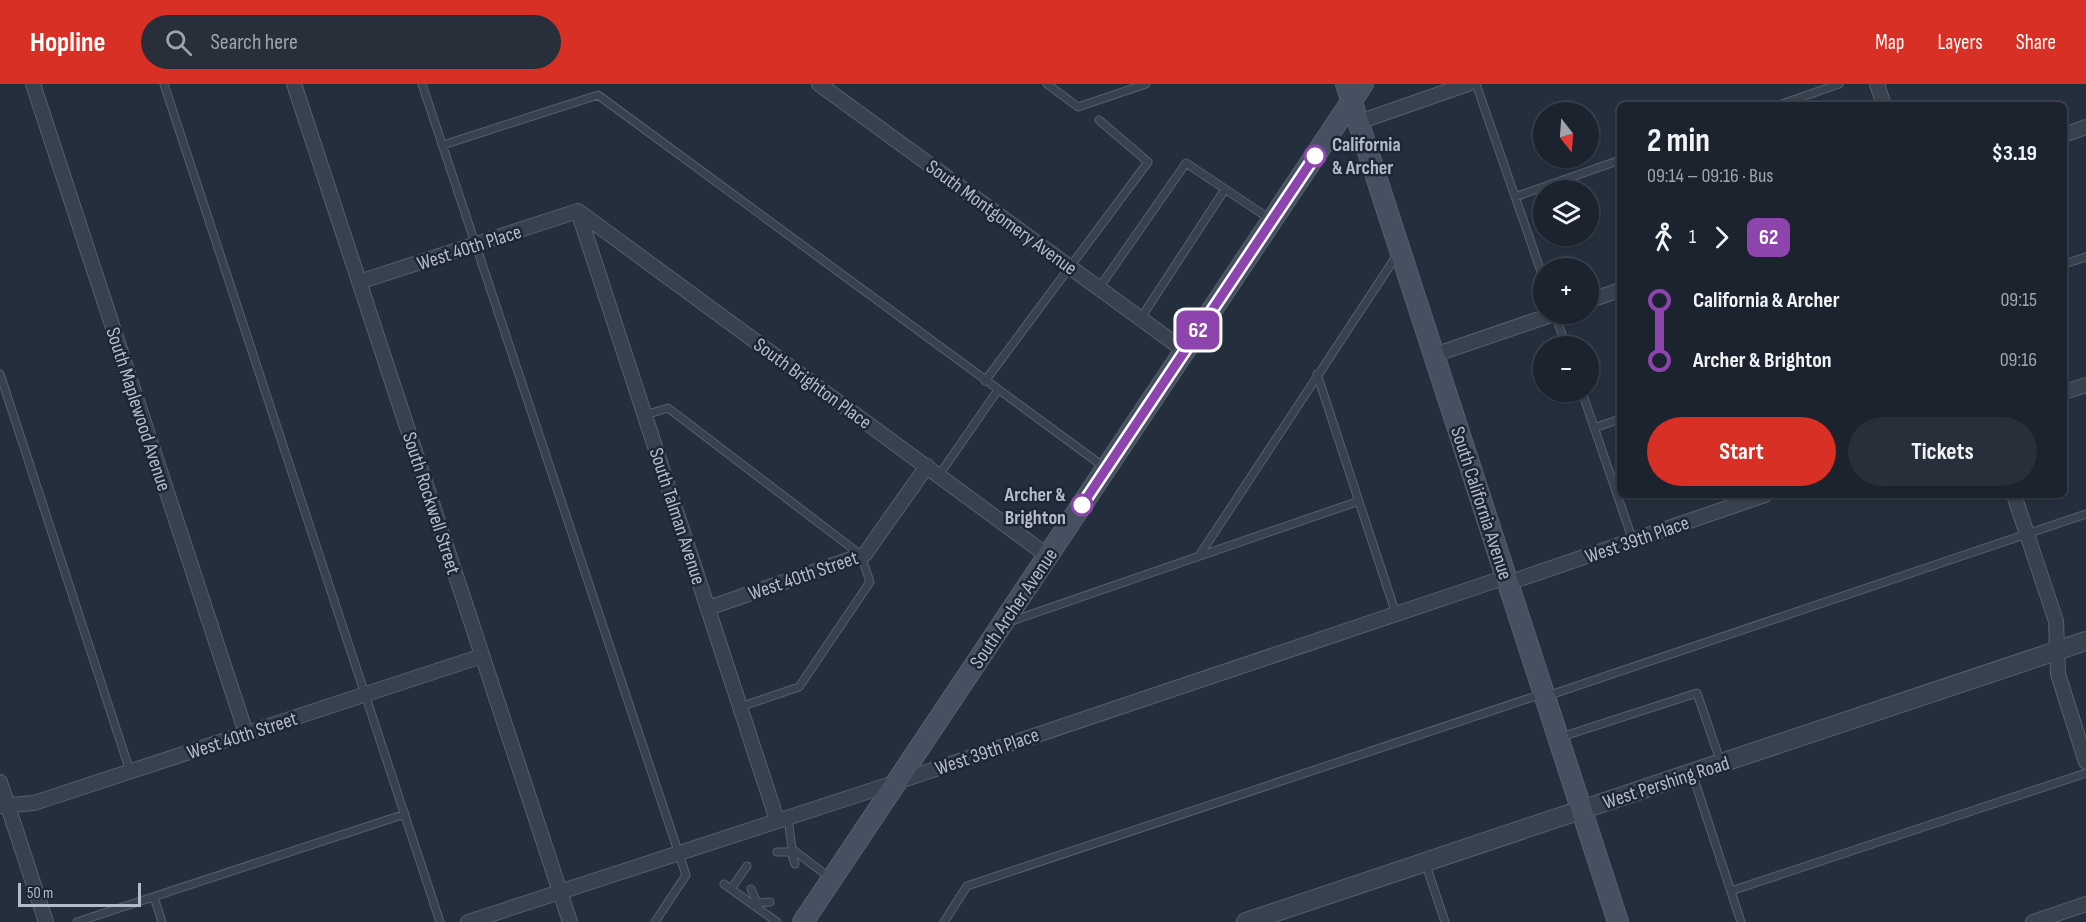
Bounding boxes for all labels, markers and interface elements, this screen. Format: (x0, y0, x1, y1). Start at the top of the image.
search box (141, 15, 561, 69)
text: Hopline (30, 26, 105, 59)
icon: search (162, 26, 195, 59)
text: Search here (210, 29, 298, 56)
text: Map (1875, 30, 1904, 55)
text: Layers (1937, 30, 1983, 55)
text: Share (2016, 30, 2056, 55)
north arrow (1533, 102, 1599, 168)
map controls (1533, 102, 1599, 402)
text: 2 min (1647, 121, 1710, 161)
place label: California & Archer (1332, 133, 1401, 180)
text: $3.19 (1992, 140, 2037, 167)
marker: California & Archer (1304, 145, 1326, 167)
street label: South Montgomery Avenue (921, 155, 1082, 281)
text: 09:14 – 09:16 · Bus (1647, 164, 1774, 188)
button: layers (1533, 180, 1599, 246)
street label: West 40th Place (414, 220, 524, 276)
icon: walk (1647, 221, 1680, 254)
icon: forward (1705, 221, 1738, 254)
text: 1 (1689, 225, 1696, 249)
text: 62 (1759, 225, 1778, 250)
button: + (1533, 258, 1599, 324)
text: California & Archer (1693, 287, 1840, 314)
text: 09:15 (2000, 288, 2037, 312)
line badge: 62 (1171, 310, 1225, 350)
text: 62 (1188, 318, 1208, 343)
street label: South Maplewood Avenue (100, 324, 176, 494)
street label: South Brighton Place (749, 333, 876, 435)
button: − (1533, 336, 1599, 402)
text: Archer & Brighton (1693, 347, 1832, 374)
text: 09:16 (2000, 348, 2037, 372)
button: Start (1647, 417, 1836, 486)
button: Tickets (1848, 417, 2037, 486)
street label: South California Avenue (1445, 424, 1517, 583)
street label: South Rockwell Street (397, 429, 465, 577)
street label: South Talman Avenue (644, 445, 710, 588)
place label: Archer & Brighton (1003, 483, 1066, 530)
marker: Archer & Brighton (1071, 494, 1093, 516)
street label: West 39th Place (1582, 511, 1692, 569)
street label: South Archer Avenue (965, 544, 1063, 673)
street label: West 40th Street (745, 546, 861, 606)
street label: West 40th Street (184, 707, 300, 765)
street label: West 39th Place (932, 723, 1042, 781)
street label: West Pershing Road (1600, 751, 1733, 815)
scale bar (18, 880, 141, 908)
text: 50 m (27, 884, 53, 903)

